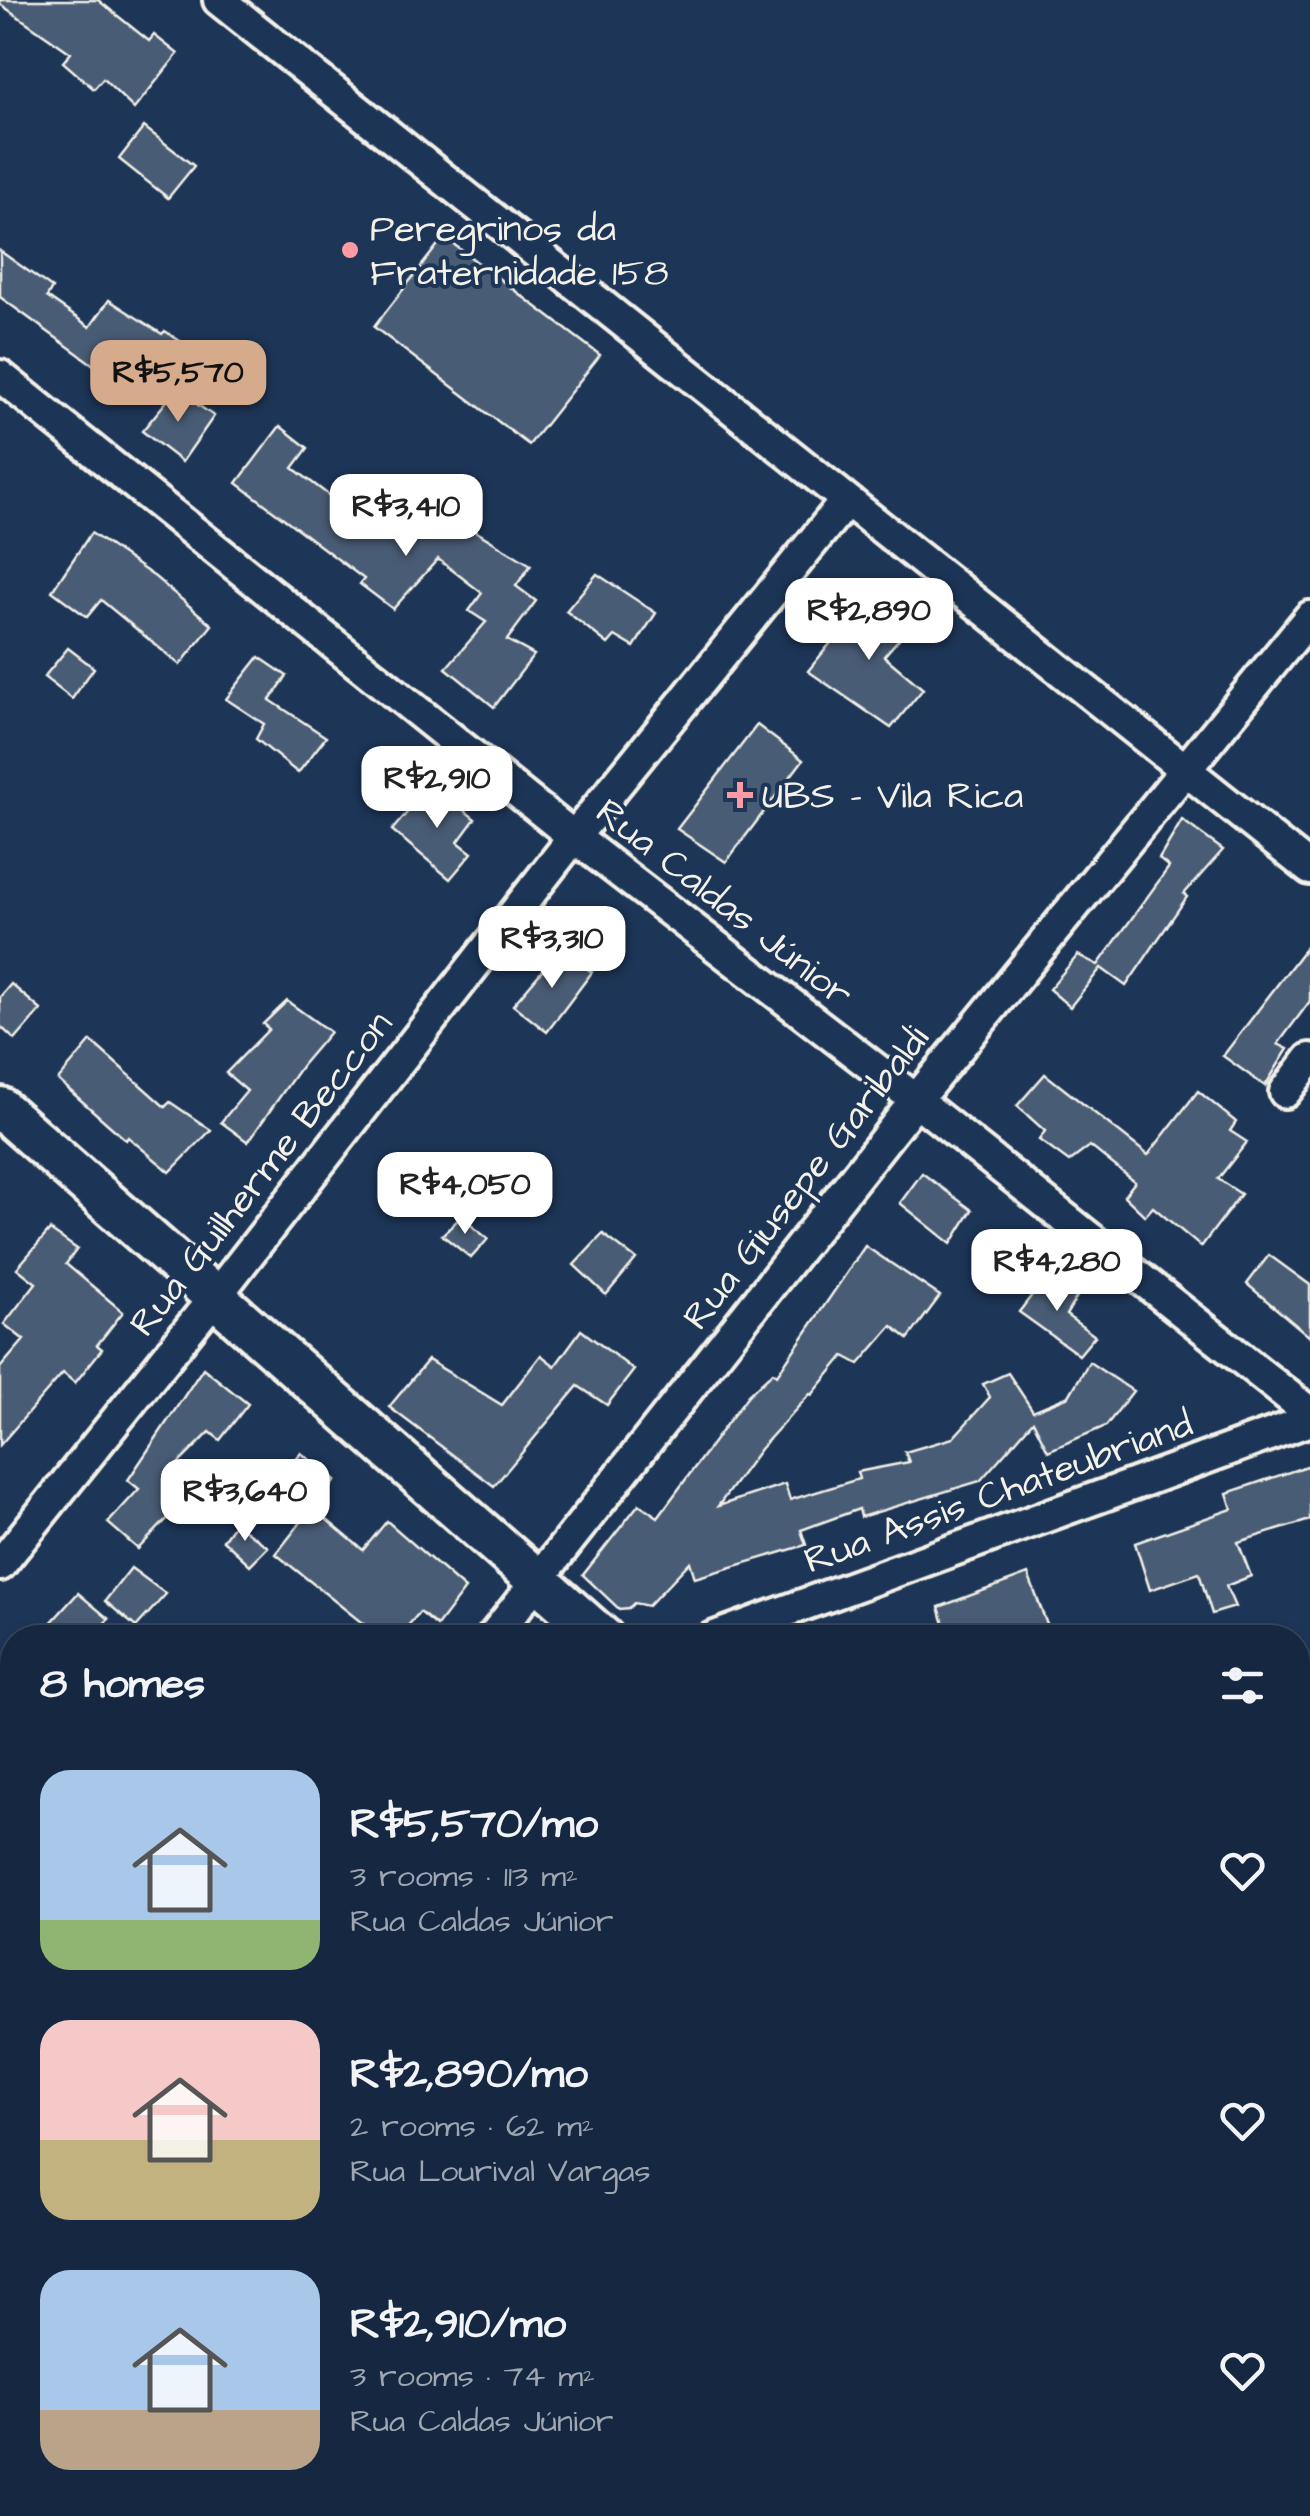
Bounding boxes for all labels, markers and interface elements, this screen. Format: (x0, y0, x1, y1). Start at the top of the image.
place label: Peregrinos da Fraternidade 158 (370, 204, 669, 300)
marker: Peregrinos da Fraternidade 158 (339, 239, 361, 261)
pin: R$5,570 (86, 340, 270, 425)
text: R$5,570 (112, 350, 244, 395)
pin: R$3,410 (314, 474, 498, 559)
text: R$3,410 (352, 484, 460, 529)
pin: R$2,890 (777, 578, 961, 663)
text: R$2,890 (807, 588, 931, 633)
pin: R$2,910 (345, 746, 529, 831)
text: R$2,910 (383, 756, 491, 801)
place label: UBS - Vila Rica (762, 771, 1023, 823)
marker: UBS - Vila Rica (727, 782, 753, 808)
street label: Rua Caldas Júnior (585, 787, 863, 1020)
pin: R$3,310 (460, 906, 644, 991)
text: R$3,310 (500, 916, 604, 961)
street label: Rua Guilherme Beccon (118, 1001, 405, 1348)
street label: Rua Giusepe Garibaldi (671, 1015, 942, 1341)
pin: R$4,050 (373, 1152, 557, 1237)
text: R$4,050 (399, 1162, 531, 1207)
pin: R$4,280 (965, 1229, 1149, 1314)
text: R$4,280 (993, 1239, 1121, 1284)
street label: Rua Assis Chateubriand (797, 1398, 1200, 1587)
pin: R$3,640 (153, 1459, 337, 1544)
text: R$3,640 (183, 1469, 307, 1514)
text: 8 homes (40, 1656, 205, 1714)
icon: filters (1215, 1658, 1270, 1713)
text: R$5,570/mo (350, 1796, 598, 1854)
icon: home (120, 1810, 240, 1930)
icon: heart (1215, 1843, 1270, 1898)
text: 3 rooms · 113 m² (350, 1854, 578, 1899)
text: Rua Caldas Júnior (350, 1899, 613, 1944)
text: R$2,890/mo (350, 2046, 588, 2104)
icon: home (120, 2060, 240, 2180)
icon: heart (1215, 2093, 1270, 2148)
text: 2 rooms · 62 m² (350, 2104, 594, 2149)
text: Rua Lourival Vargas (350, 2149, 651, 2194)
text: R$2,910/mo (350, 2296, 566, 2354)
icon: home (120, 2310, 240, 2430)
icon: heart (1215, 2343, 1270, 2398)
text: 3 rooms · 74 m² (350, 2354, 595, 2399)
text: Rua Caldas Júnior (350, 2399, 613, 2444)

